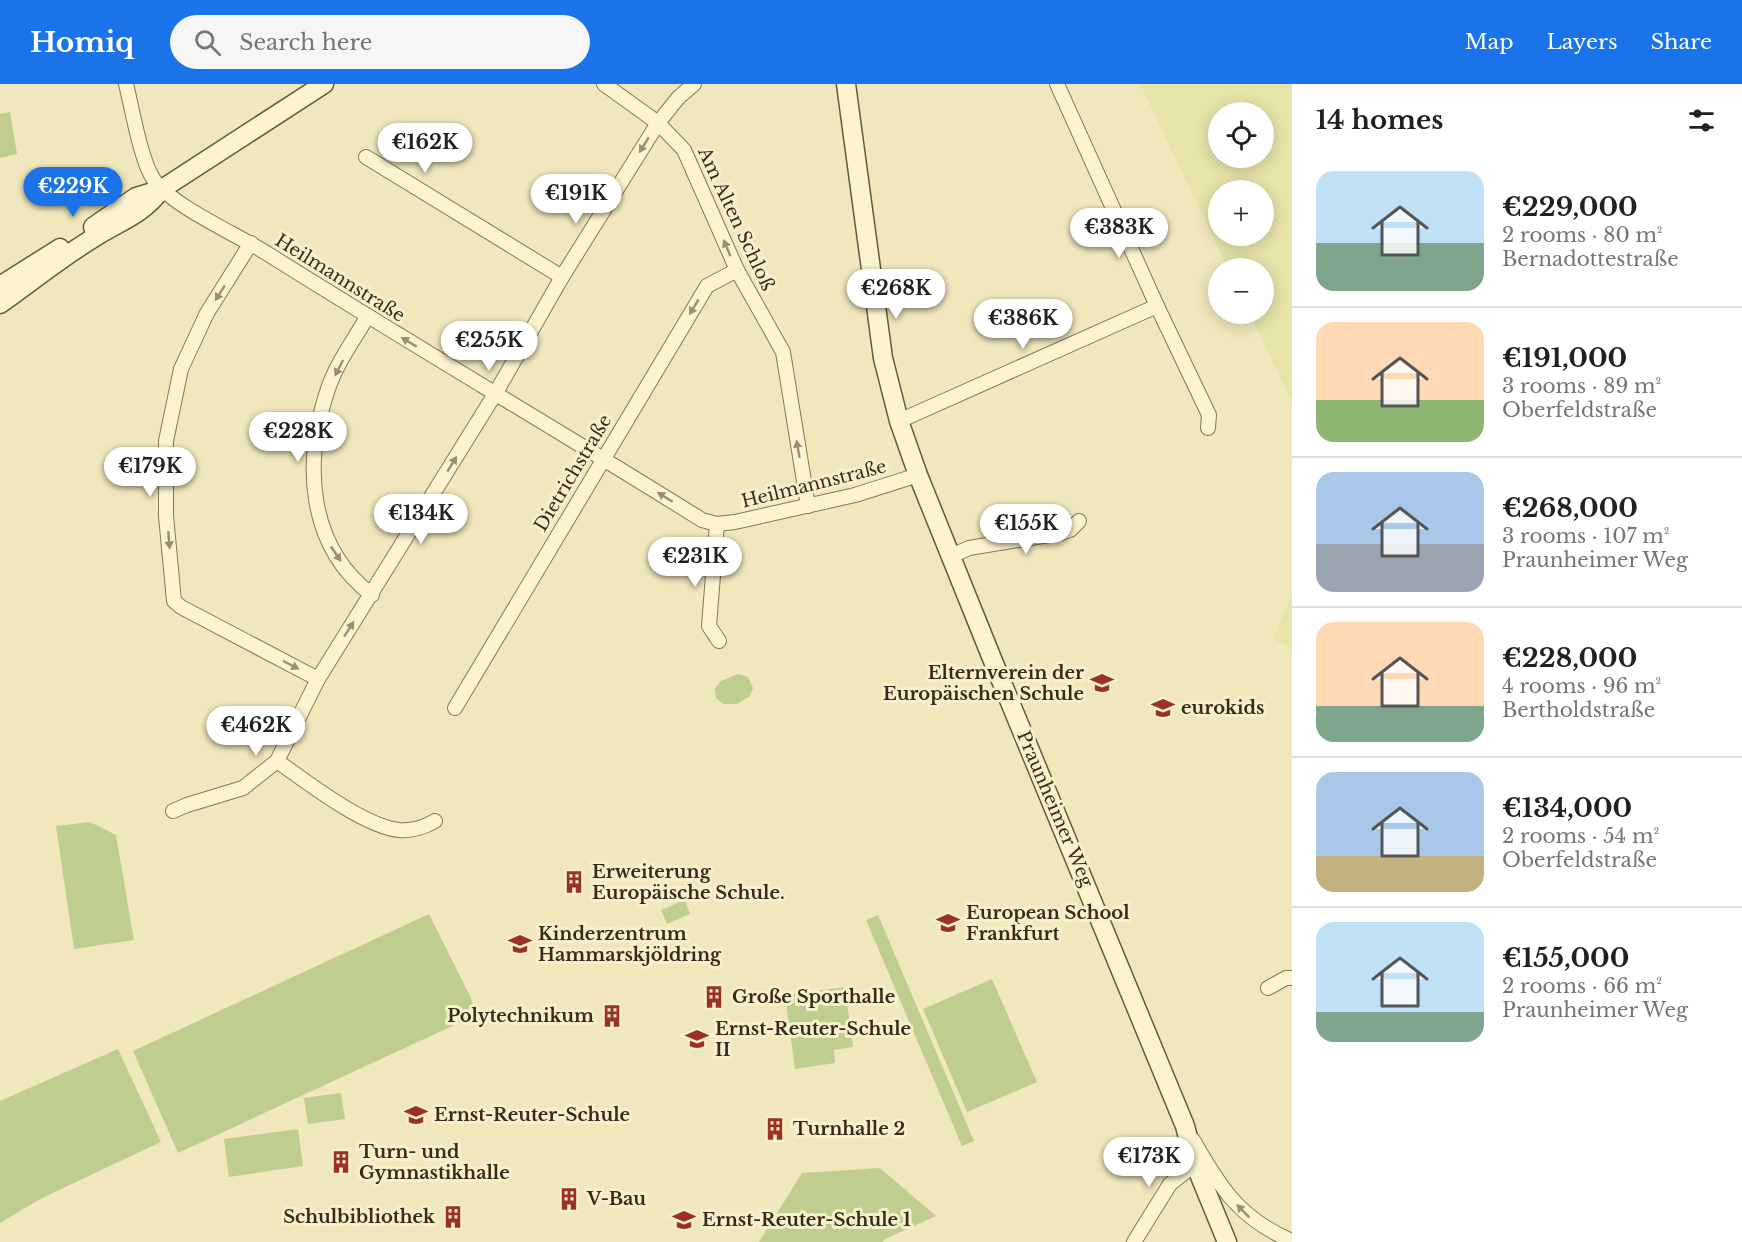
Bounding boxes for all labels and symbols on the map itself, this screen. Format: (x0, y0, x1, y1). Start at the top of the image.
pin: €162K (383, 123, 467, 174)
one-way arrow (639, 137, 650, 153)
street label: Am Alten Schloß (693, 143, 779, 294)
pin: €229K (31, 167, 115, 218)
pin: €191K (534, 174, 618, 225)
pin: €383K (1077, 208, 1161, 259)
street label: Heilmannstraße (271, 229, 409, 327)
one-way arrow (722, 239, 731, 257)
pin: €268K (854, 269, 938, 320)
one-way arrow (214, 285, 225, 301)
one-way arrow (689, 299, 700, 315)
pin: €386K (981, 299, 1065, 350)
pin: €255K (447, 321, 531, 372)
one-way arrow (401, 336, 417, 347)
one-way arrow (334, 359, 343, 376)
street label: Dietrichstraße (530, 411, 616, 535)
pin: €228K (256, 412, 340, 463)
one-way arrow (793, 439, 802, 458)
pin: €179K (108, 447, 192, 498)
street label: Heilmannstraße (739, 455, 889, 513)
one-way arrow (446, 456, 457, 472)
one-way arrow (657, 491, 673, 502)
pin: €134K (379, 494, 463, 545)
pin: €155K (984, 504, 1068, 555)
one-way arrow (164, 530, 174, 549)
pin: €231K (653, 537, 737, 588)
one-way arrow (330, 545, 342, 561)
one-way arrow (343, 621, 354, 638)
one-way arrow (283, 660, 300, 670)
place label: Elternverein der Europäischen Schule (883, 662, 1084, 705)
school or university icon: Elternverein der Europäischen Schule (1089, 670, 1115, 696)
school or university icon: eurokids (1150, 695, 1176, 721)
place label: eurokids (1181, 697, 1264, 719)
pin: €462K (214, 706, 298, 757)
street label: Praunheimer Weg (1012, 728, 1098, 890)
place label: Erweiterung Europäische Schule. (592, 861, 785, 904)
building icon: Erweiterung Europäische Schule. (561, 869, 587, 895)
place label: European School Frankfurt (966, 902, 1130, 945)
school or university icon: European School Frankfurt (935, 910, 961, 936)
place label: Kinderzentrum Hammarskjöldring (538, 923, 722, 966)
school or university icon: Kinderzentrum Hammarskjöldring (507, 931, 533, 957)
building icon: Große Sporthalle (701, 984, 727, 1010)
place label: Große Sporthalle (732, 986, 895, 1008)
building icon: Polytechnikum (599, 1003, 625, 1029)
place label: Polytechnikum (447, 1005, 594, 1027)
place label: Ernst-Reuter-Schule II (715, 1018, 911, 1061)
school or university icon: Ernst-Reuter-Schule II (684, 1026, 710, 1052)
school or university icon: Ernst-Reuter-Schule (403, 1102, 429, 1128)
place label: Ernst-Reuter-Schule (434, 1104, 630, 1126)
building icon: Turnhalle 2 (762, 1116, 788, 1142)
place label: Turnhalle 2 (793, 1118, 905, 1140)
pin: €173K (1107, 1137, 1191, 1188)
place label: Turn- und Gymnastikhalle (359, 1141, 510, 1184)
building icon: Turn- und Gymnastikhalle (328, 1149, 354, 1175)
building icon: V-Bau (556, 1186, 582, 1212)
place label: V-Bau (586, 1188, 646, 1210)
building icon: Schulbibliothek (440, 1204, 466, 1230)
one-way arrow (1236, 1204, 1250, 1218)
place label: Schulbibliothek (283, 1206, 436, 1228)
school or university icon: Ernst-Reuter-Schule 1 (671, 1207, 697, 1233)
place label: Ernst-Reuter-Schule 1 (702, 1209, 911, 1231)

